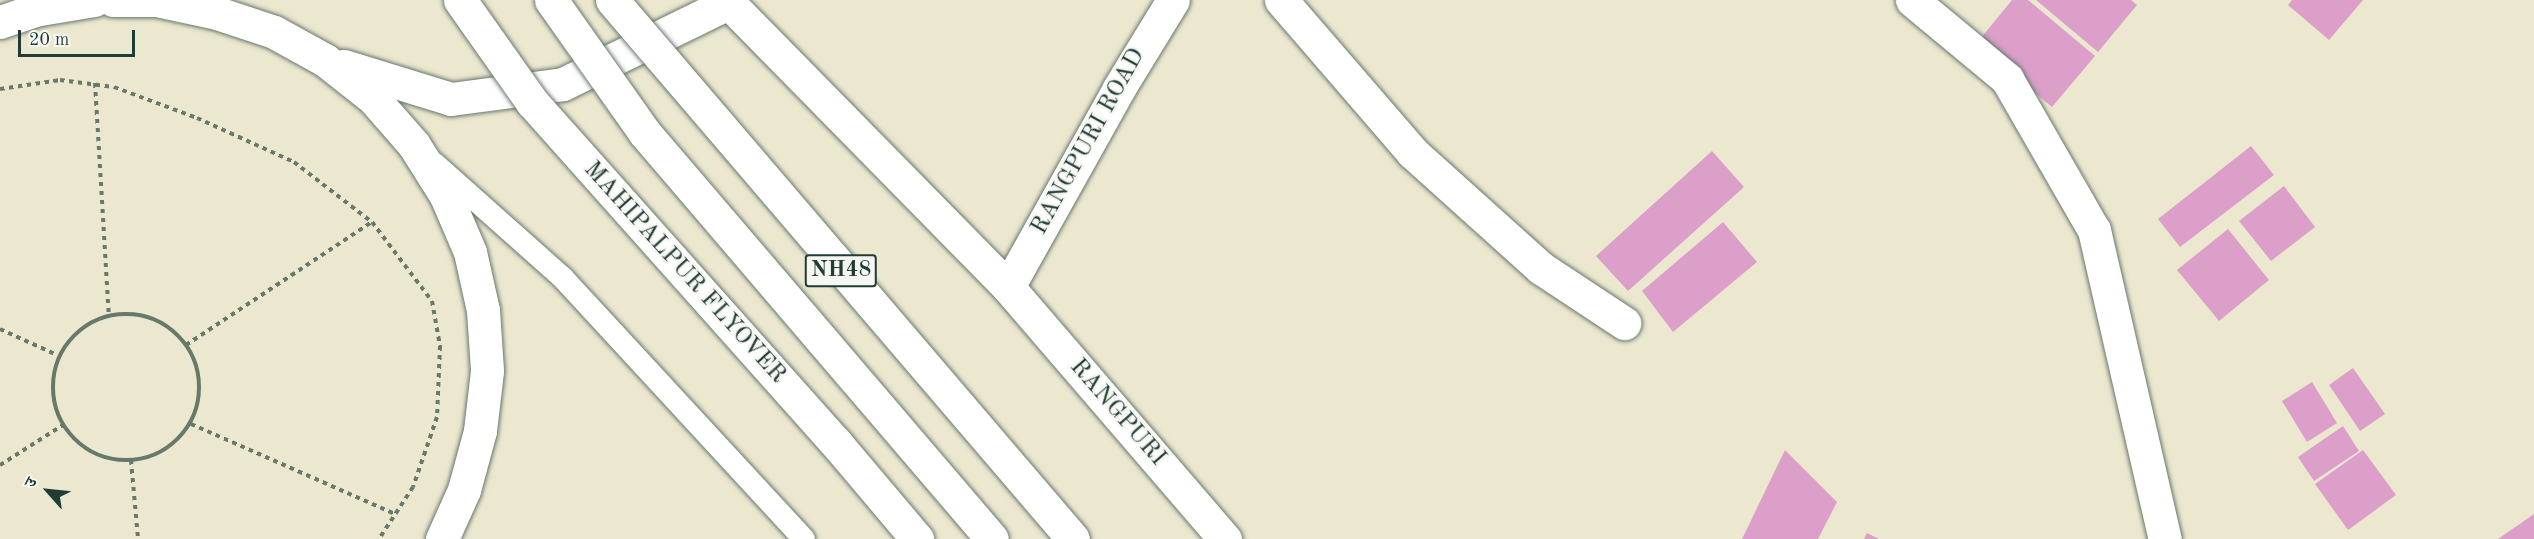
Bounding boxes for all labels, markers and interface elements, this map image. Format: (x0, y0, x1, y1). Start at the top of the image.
scale bar (21, 18, 138, 56)
text: 20 m (29, 31, 69, 49)
street label: RANGPURI ROAD (1026, 44, 1152, 240)
street label: MAHIPALPUR FLYOVER (577, 156, 791, 390)
road number: NH48 (804, 252, 878, 290)
street label: RANGPURI (1063, 354, 1171, 472)
north arrow (18, 461, 78, 521)
text: उ (23, 476, 41, 490)

